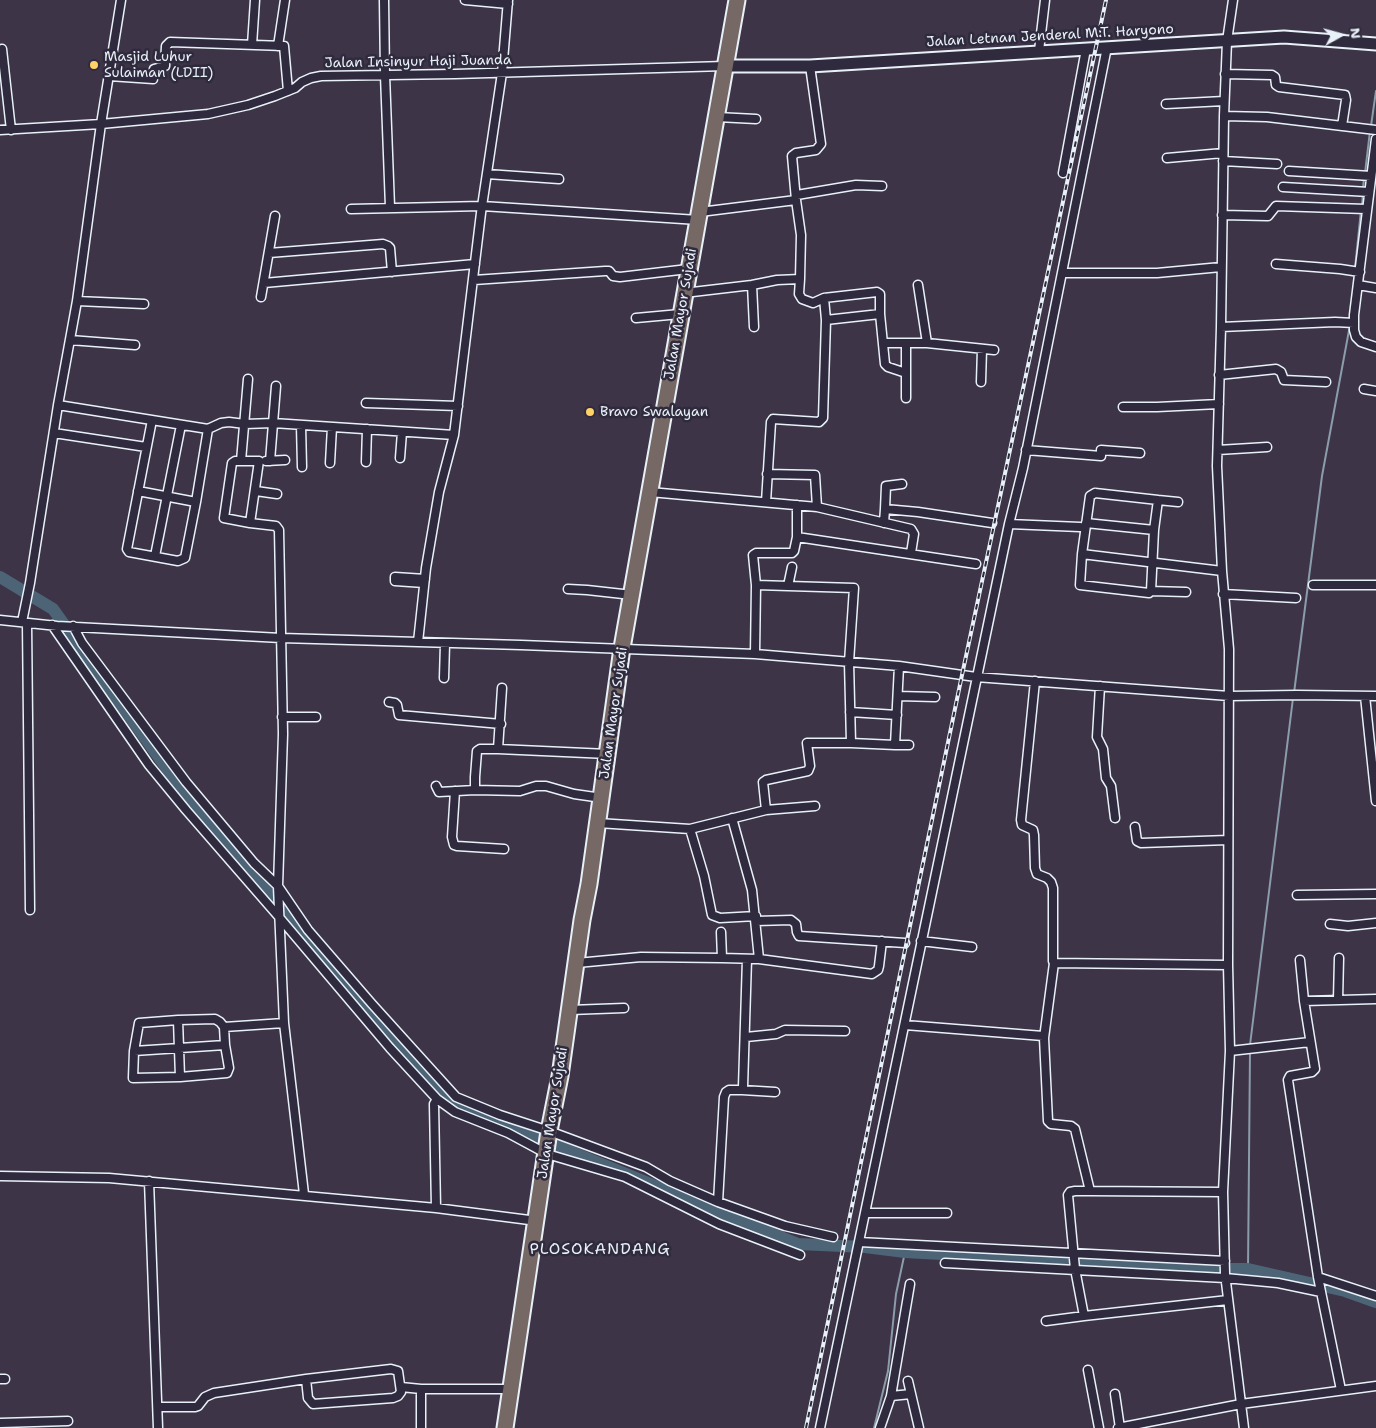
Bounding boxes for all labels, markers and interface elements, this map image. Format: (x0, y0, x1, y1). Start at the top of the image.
north arrow (1316, 10, 1366, 60)
street label: Jalan Letnan Jenderal M.T. Haryono (926, 21, 1174, 51)
text: N (1346, 27, 1365, 40)
place label: Masjid Luhur Sulaiman (LDII) (104, 49, 213, 82)
street label: Jalan Insinyur Haji Juanda (324, 52, 512, 72)
marker: Masjid Luhur Sulaiman (LDII) (88, 59, 100, 71)
street label: Jalan Mayor Sujadi (661, 247, 701, 381)
place label: Bravo Swalayan (600, 404, 708, 420)
marker: Bravo Swalayan (584, 406, 596, 418)
street label: Jalan Mayor Sujadi (596, 646, 632, 780)
street label: Jalan Mayor Sujadi (534, 1046, 572, 1180)
district label: PLOSOKANDANG (528, 1240, 672, 1260)

